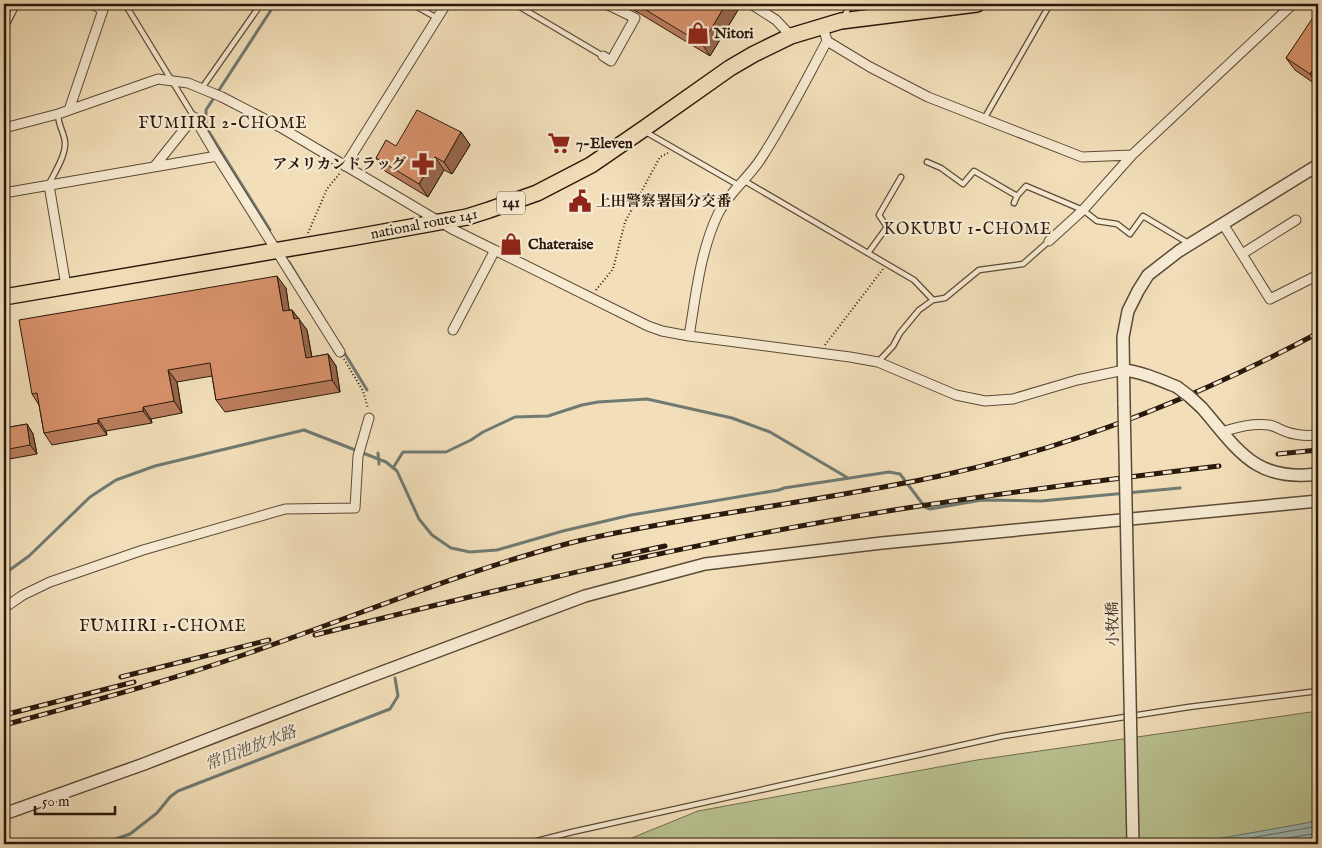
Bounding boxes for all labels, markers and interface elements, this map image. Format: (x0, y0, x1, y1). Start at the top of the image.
shop icon: Nitori (685, 20, 711, 46)
place label: Nitori (713, 24, 754, 43)
district label: FUMIIRI 2-CHOME (138, 114, 308, 134)
supermarket icon: 7-Eleven (546, 130, 572, 156)
place label: 7-Eleven (576, 134, 633, 153)
pharmacy icon: アメリカンドラッグ (410, 151, 436, 177)
place label: アメリカンドラッグ (272, 155, 406, 174)
public building icon: 上田警察署国分交番 (567, 188, 593, 214)
road number: 141 (497, 192, 525, 214)
place label: 上田警察署国分交番 (596, 192, 732, 211)
street label: national route 141 (369, 204, 479, 244)
district label: KOKUBU 1-CHOME (884, 220, 1052, 240)
shop icon: Chateraise (498, 231, 524, 257)
place label: Chateraise (528, 235, 593, 254)
street label: 小牧橋 (1103, 601, 1123, 647)
district label: FUMIIRI 1-CHOME (79, 617, 247, 637)
water label: 常田池放水路 (203, 722, 300, 776)
scale bar (35, 783, 115, 815)
text: 50 m (42, 792, 70, 811)

